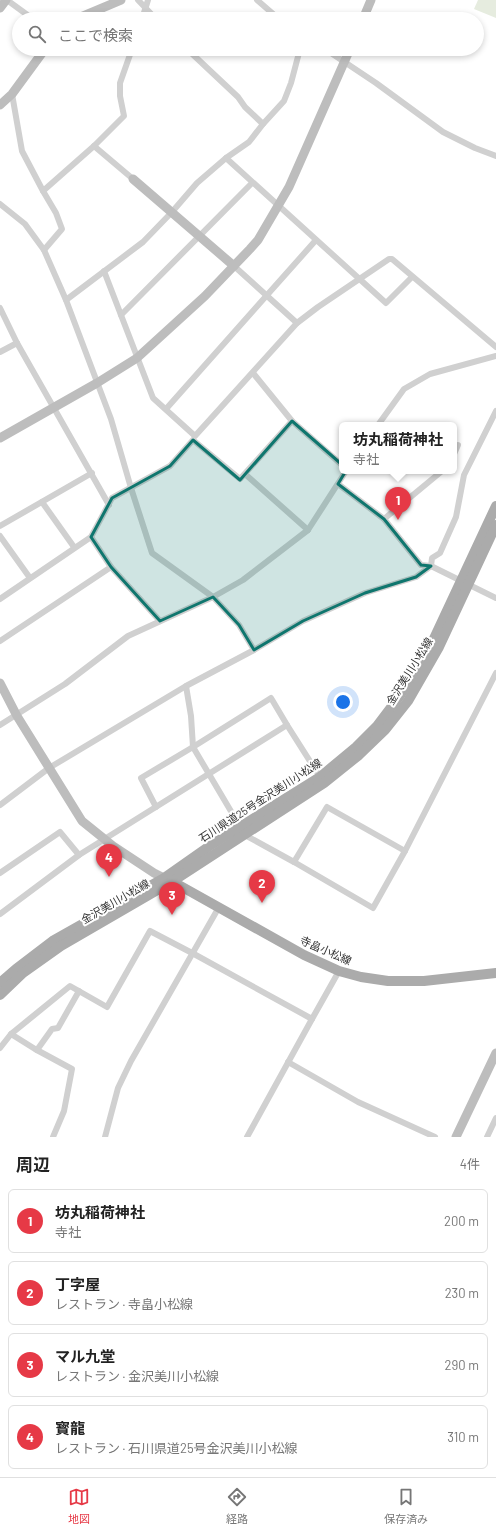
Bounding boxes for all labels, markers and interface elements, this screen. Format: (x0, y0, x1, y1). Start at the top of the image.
search box (12, 12, 484, 56)
icon: search (26, 23, 48, 45)
text: ここで検索 (58, 26, 133, 44)
popup (339, 422, 457, 474)
text: 坊丸稲荷神社 (353, 430, 443, 448)
text: 寺社 (353, 451, 379, 467)
pin: 1 (385, 487, 411, 520)
street label: 金沢美川小松線 (383, 635, 435, 707)
your location (333, 692, 353, 712)
street label: 石川県道25号金沢美川小松線 (196, 755, 324, 845)
pin: 4 (96, 844, 122, 877)
pin: 2 (249, 870, 275, 903)
street label: 金沢美川小松線 (78, 876, 152, 926)
pin: 3 (159, 882, 185, 915)
street label: 寺畠小松線 (298, 933, 354, 967)
text: 周辺 (16, 1154, 50, 1174)
text: 4件 (460, 1156, 480, 1172)
text: 坊丸稲荷神社 (55, 1203, 145, 1221)
text: 1 (28, 1213, 32, 1229)
text: 200 m (444, 1213, 479, 1229)
text: 寺社 (55, 1224, 81, 1240)
text: 丁字屋 (55, 1275, 100, 1293)
text: 2 (26, 1285, 34, 1301)
text: 230 m (445, 1285, 479, 1301)
text: レストラン · 寺畠小松線 (55, 1296, 193, 1312)
text: マル九堂 (55, 1347, 115, 1365)
text: 3 (26, 1357, 34, 1373)
text: 290 m (445, 1357, 479, 1373)
text: レストラン · 金沢美川小松線 (55, 1368, 219, 1384)
text: 寳龍 (55, 1419, 85, 1437)
text: 4 (26, 1429, 34, 1445)
text: 310 m (447, 1429, 479, 1445)
text: レストラン · 石川県道25号金沢美川小松線 (55, 1440, 298, 1456)
tab: 地図 (68, 1486, 90, 1526)
tab: 経路 (226, 1486, 248, 1526)
tab: 保存済み (384, 1486, 428, 1526)

